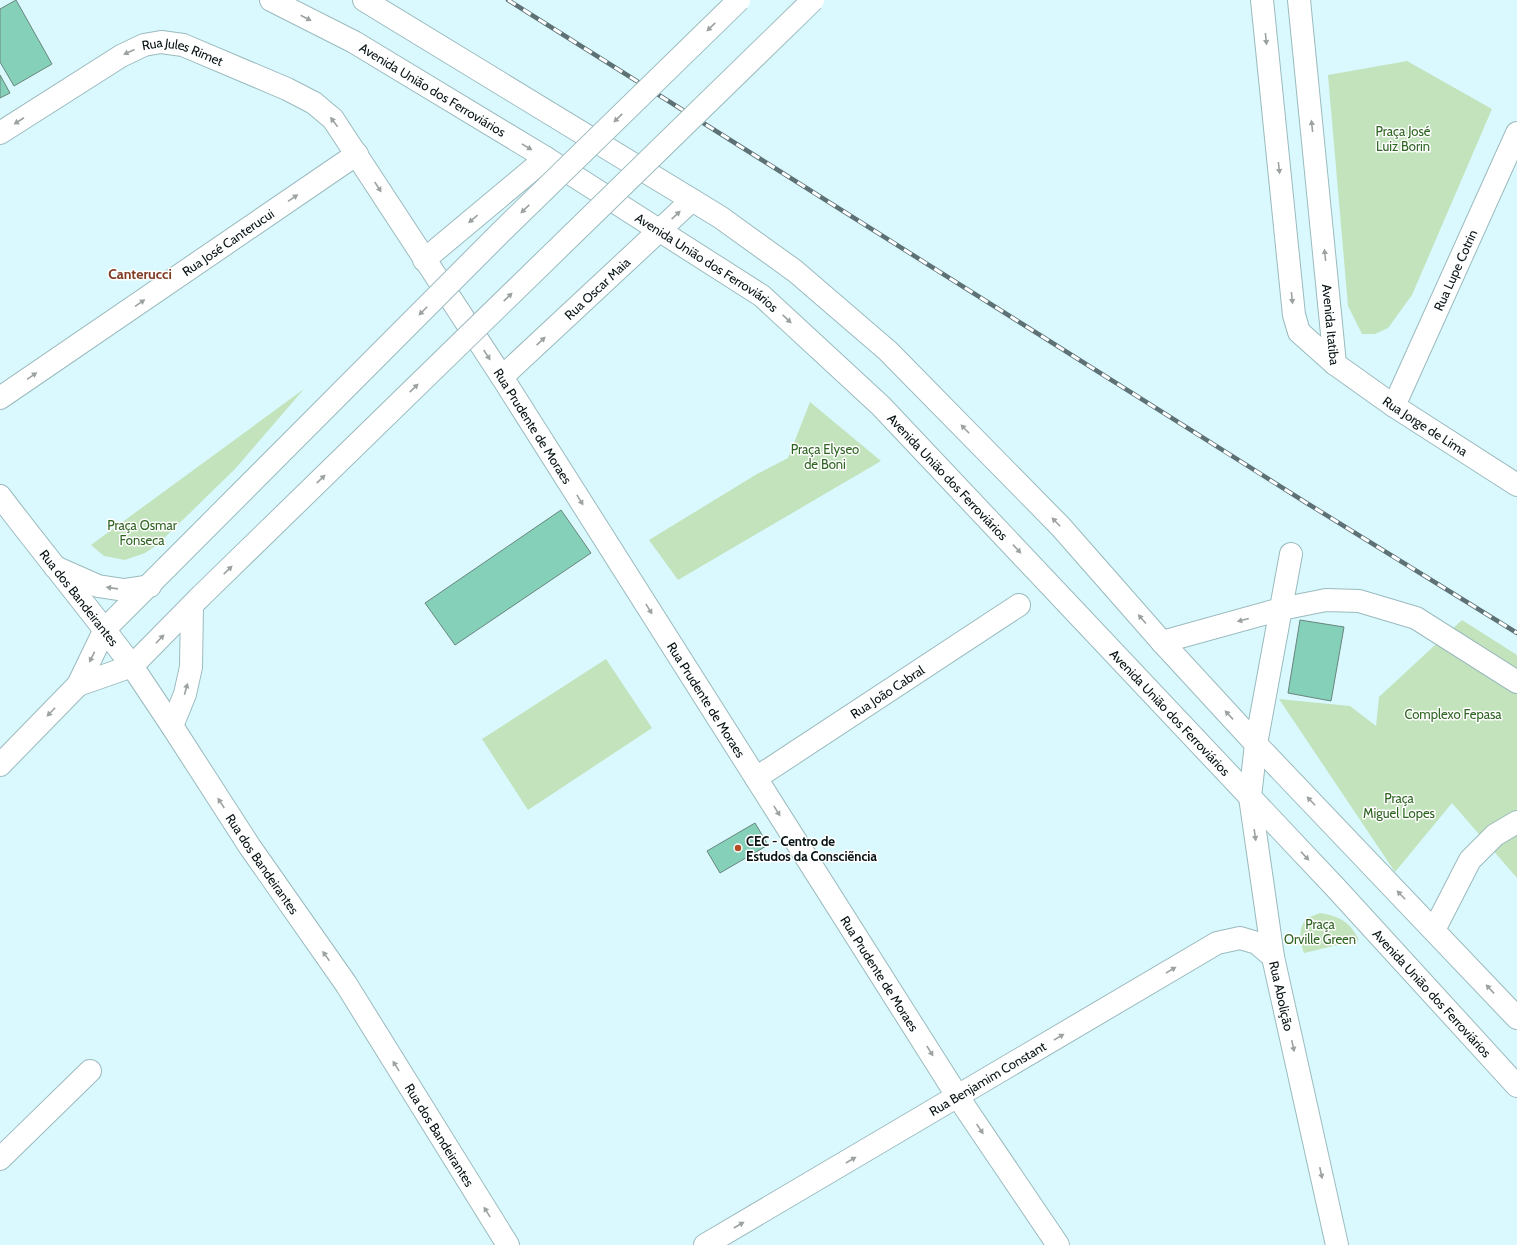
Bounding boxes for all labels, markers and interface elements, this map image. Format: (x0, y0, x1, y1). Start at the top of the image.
one-way arrow (300, 15, 312, 21)
one-way arrow (706, 22, 716, 32)
one-way arrow (1263, 33, 1270, 45)
street label: Rua Jules Rimet (140, 34, 226, 69)
street label: Avenida União dos Ferroviários (357, 39, 509, 140)
one-way arrow (123, 49, 134, 55)
one-way arrow (613, 113, 623, 123)
one-way arrow (14, 117, 24, 125)
one-way arrow (330, 117, 339, 128)
one-way arrow (1308, 120, 1315, 132)
park label: Praça José Luiz Borin (1376, 123, 1431, 154)
one-way arrow (521, 143, 533, 150)
one-way arrow (1276, 162, 1283, 174)
one-way arrow (374, 181, 381, 193)
one-way arrow (288, 194, 298, 202)
one-way arrow (520, 204, 530, 214)
street label: Rua José Canterucui (179, 205, 277, 279)
street label: Avenida União dos Ferroviários (632, 209, 782, 315)
one-way arrow (670, 210, 681, 219)
one-way arrow (468, 215, 478, 223)
street label: Rua Lupe Cotrin (1430, 227, 1480, 313)
one-way arrow (1321, 249, 1328, 261)
street label: Rua Oscar Maia (561, 253, 634, 323)
district label: Canterucci (108, 265, 172, 283)
street label: Avenida Itatiba (1319, 283, 1343, 366)
one-way arrow (1289, 291, 1296, 304)
one-way arrow (503, 293, 513, 302)
one-way arrow (134, 299, 145, 306)
one-way arrow (418, 306, 428, 316)
one-way arrow (782, 314, 792, 323)
one-way arrow (536, 337, 545, 346)
one-way arrow (483, 349, 491, 360)
street label: Rua Prudente de Moraes (490, 365, 576, 487)
one-way arrow (27, 372, 37, 380)
one-way arrow (409, 383, 419, 393)
street label: Rua Jorge de Lima (1380, 393, 1471, 460)
street label: Avenida União dos Ferroviários (884, 410, 1012, 544)
one-way arrow (960, 424, 970, 434)
park label: Praça Elyseo de Boni (791, 441, 859, 472)
one-way arrow (316, 474, 326, 484)
one-way arrow (576, 494, 583, 505)
park label: Praça Osmar Fonseca (107, 517, 178, 548)
one-way arrow (1051, 517, 1061, 527)
one-way arrow (1012, 544, 1021, 554)
street label: Rua dos Bandeirantes (36, 546, 122, 650)
one-way arrow (223, 565, 233, 575)
one-way arrow (106, 585, 118, 591)
one-way arrow (645, 604, 653, 614)
one-way arrow (1137, 614, 1147, 624)
one-way arrow (1237, 617, 1249, 623)
one-way arrow (155, 634, 165, 644)
street label: Rua Prudente de Moraes (664, 639, 749, 761)
street label: Avenida União dos Ferroviários (1107, 646, 1234, 779)
one-way arrow (89, 651, 95, 663)
street label: Rua João Cabral (847, 662, 927, 722)
one-way arrow (183, 683, 189, 695)
park label: Complexo Fepasa (1404, 706, 1502, 722)
one-way arrow (47, 708, 56, 717)
one-way arrow (1225, 710, 1234, 720)
park label: Praça Miguel Lopes (1363, 790, 1436, 821)
one-way arrow (1306, 796, 1315, 806)
one-way arrow (217, 798, 225, 808)
one-way arrow (774, 805, 781, 817)
street label: Rua dos Bandeirantes (223, 811, 303, 918)
one-way arrow (1252, 829, 1258, 841)
place label: CEC - Centro de Estudos da Consciẽncia (746, 833, 877, 864)
marker: CEC - Centro de Estudos da Consciẽncia (733, 843, 743, 853)
one-way arrow (1300, 851, 1309, 860)
one-way arrow (1396, 890, 1405, 900)
street label: Rua Prudente de Moraes (837, 913, 923, 1035)
park label: Praça Orville Green (1284, 916, 1356, 947)
street label: Avenida União dos Ferroviários (1369, 926, 1495, 1061)
one-way arrow (322, 951, 330, 962)
street label: Rua Abolição (1266, 959, 1297, 1032)
one-way arrow (1165, 967, 1177, 974)
one-way arrow (1485, 984, 1495, 994)
one-way arrow (1053, 1033, 1065, 1040)
street label: Rua Benjamim Constant (926, 1037, 1049, 1119)
one-way arrow (1290, 1040, 1296, 1052)
one-way arrow (926, 1045, 933, 1057)
one-way arrow (393, 1060, 400, 1072)
street label: Rua dos Bandeirantes (402, 1081, 478, 1190)
one-way arrow (976, 1124, 984, 1134)
one-way arrow (845, 1156, 857, 1163)
one-way arrow (1319, 1167, 1325, 1179)
one-way arrow (483, 1207, 491, 1217)
one-way arrow (733, 1222, 745, 1229)

